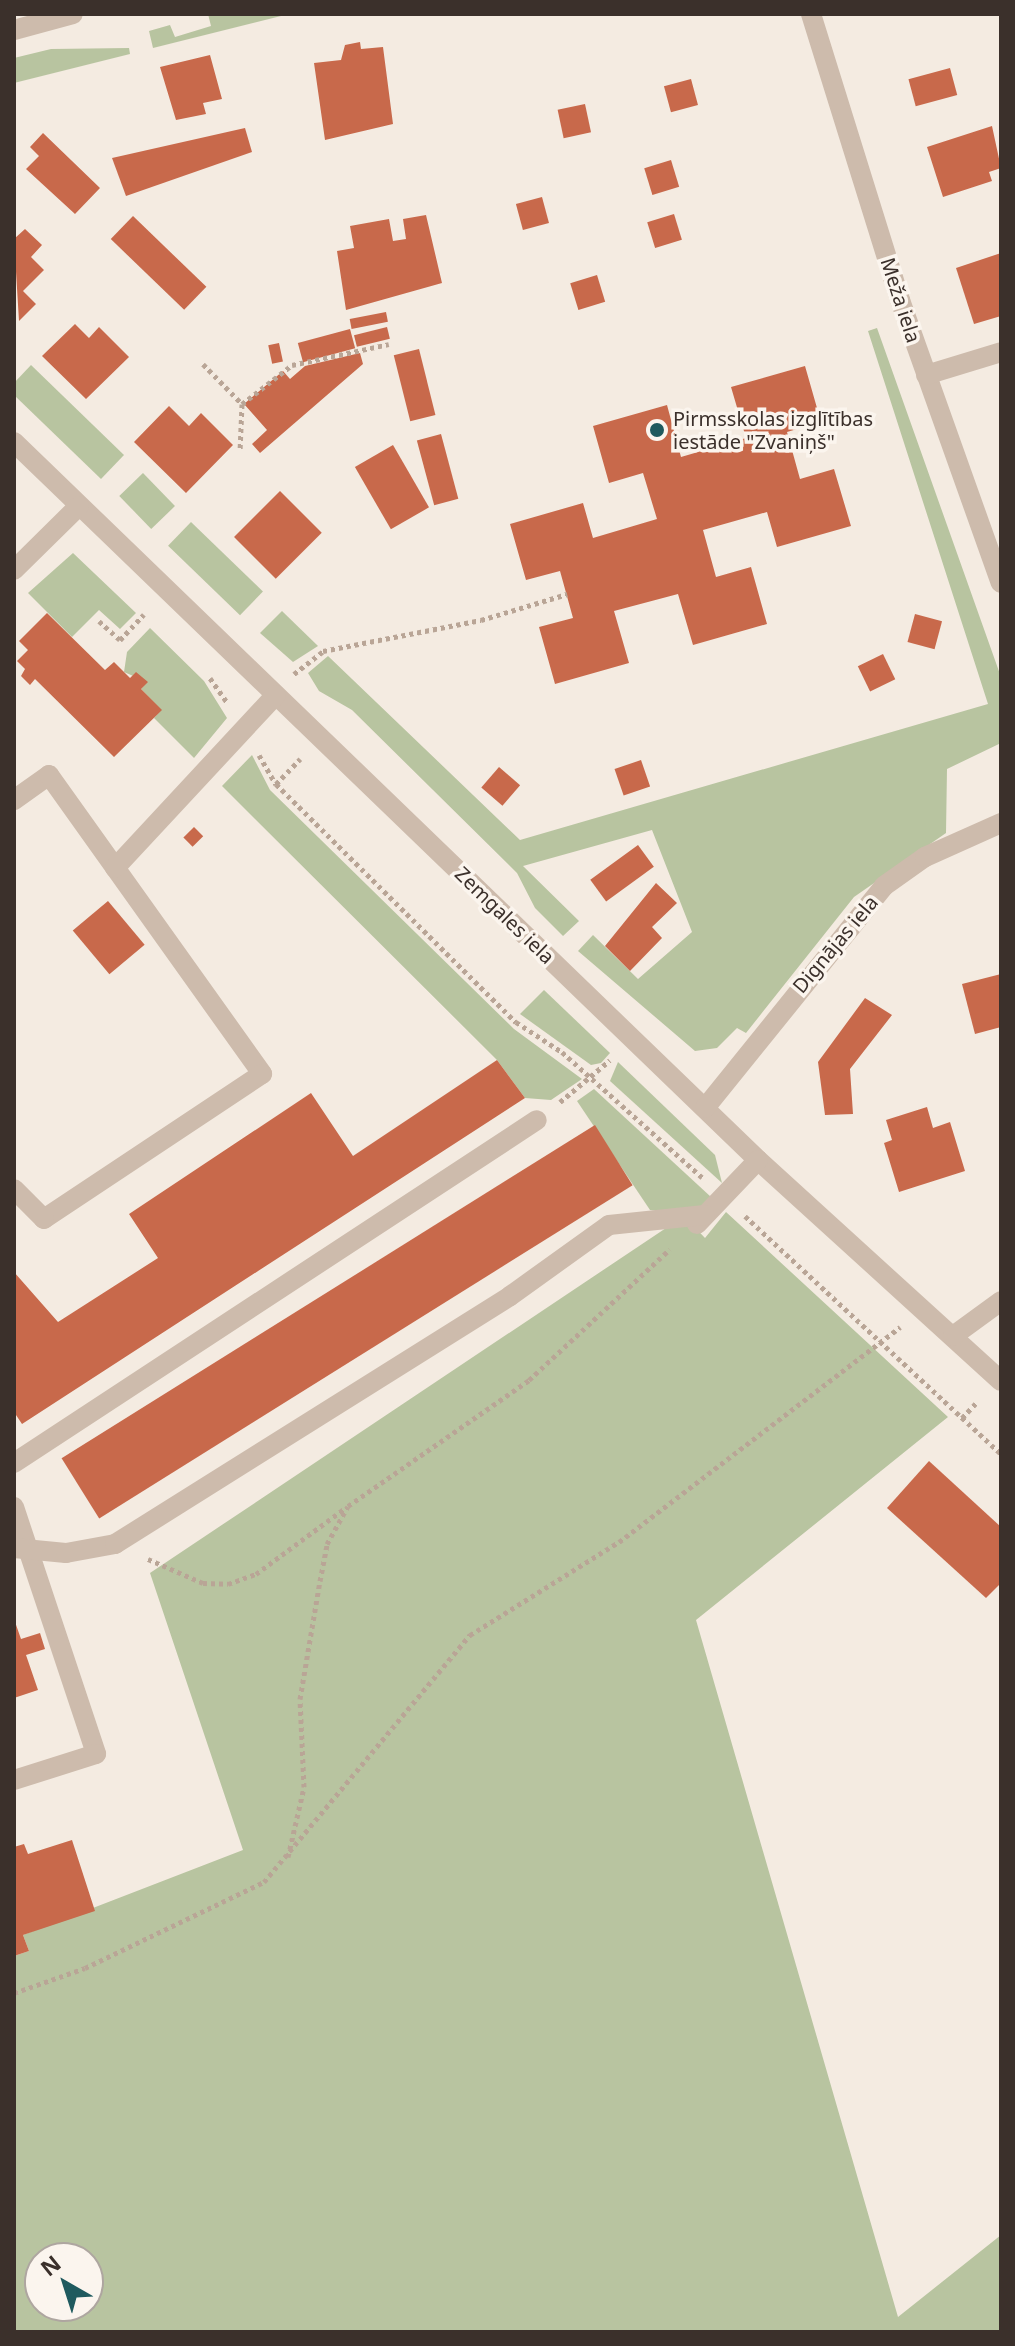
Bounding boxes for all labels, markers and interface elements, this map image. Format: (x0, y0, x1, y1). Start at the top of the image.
street label: Meža iela (876, 255, 926, 345)
place label: Pirmsskolas izglītības iestāde "Zvaniņš" (673, 406, 873, 453)
marker: Pirmsskolas izglītības iestāde "Zvaniņš" (648, 421, 666, 439)
street label: Zemgales iela (450, 862, 560, 968)
street label: Dignājas iela (787, 890, 883, 998)
north arrow (24, 2242, 104, 2322)
text: N (34, 2248, 67, 2282)

